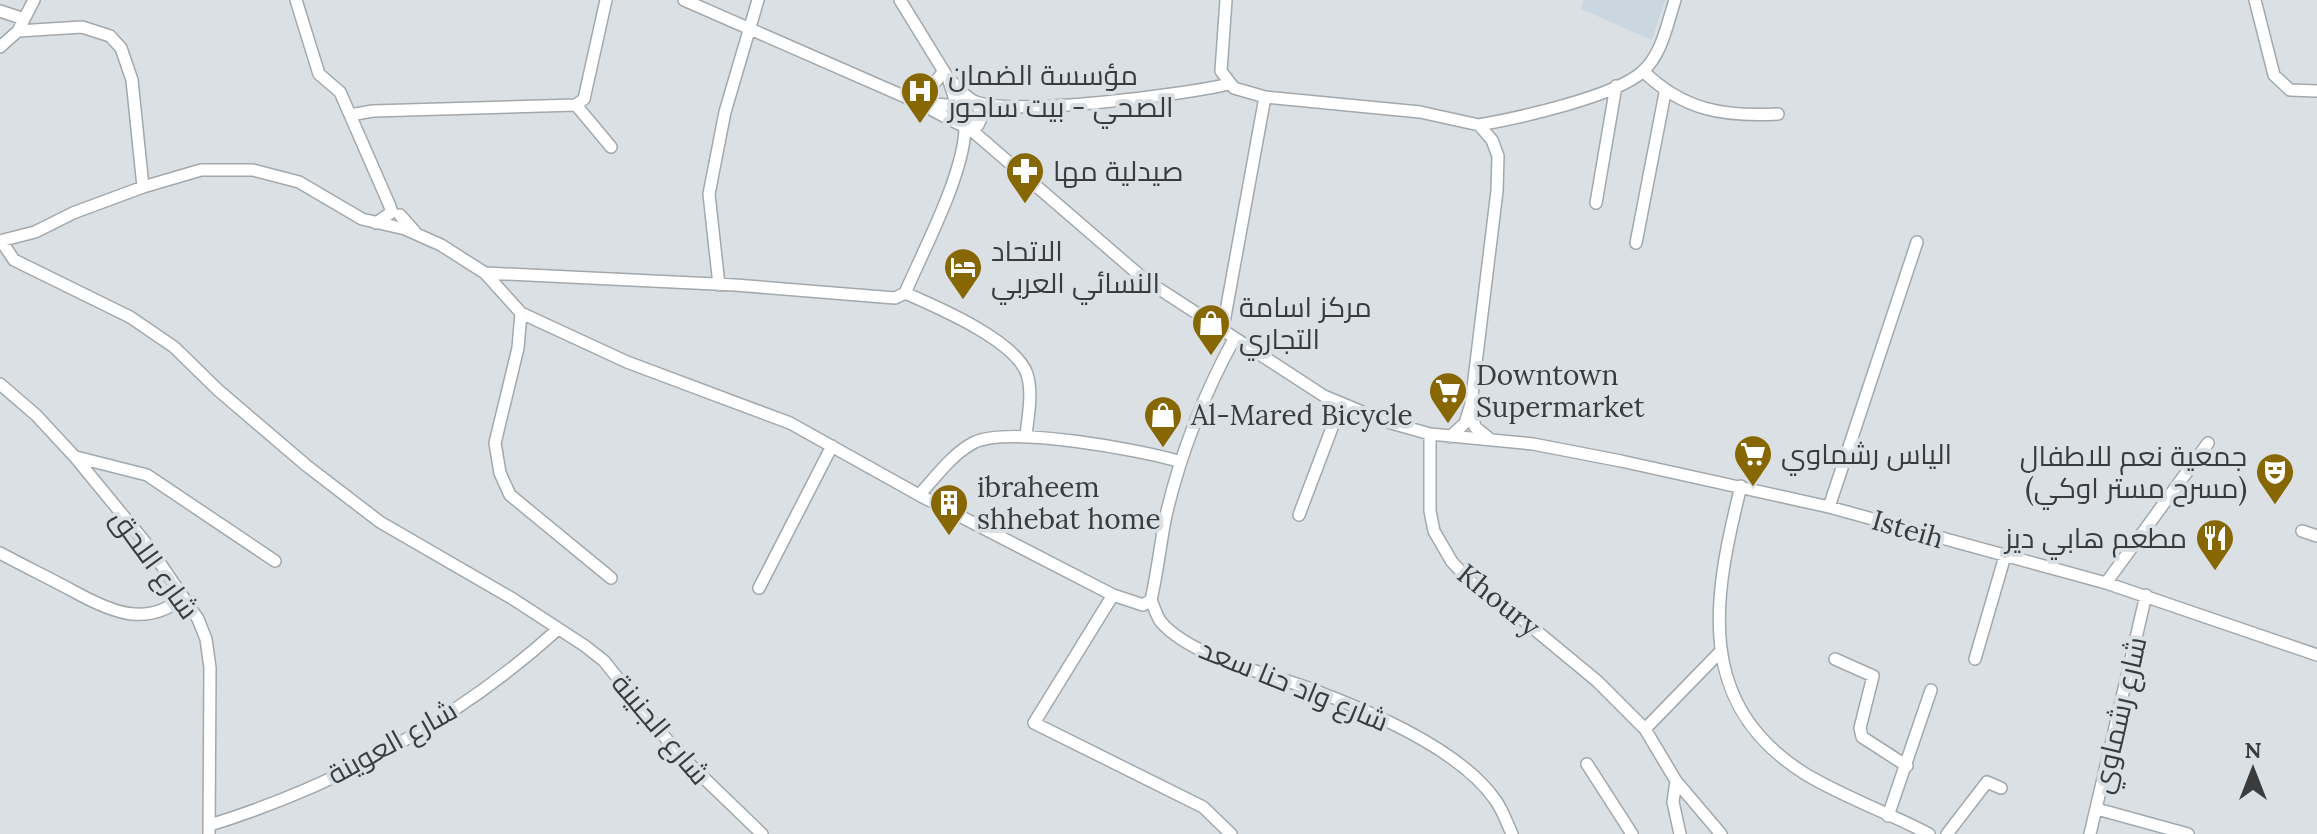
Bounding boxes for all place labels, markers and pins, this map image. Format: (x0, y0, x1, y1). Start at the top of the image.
place label: مؤسسة الضمان الصحي - بيت ساحور (946, 57, 1174, 129)
hospital icon: مؤسسة الضمان الصحي - بيت ساحور (899, 70, 941, 125)
pharmacy icon: صيدلية مها (1004, 150, 1046, 205)
place label: صيدلية مها (1053, 153, 1183, 189)
place label: الاتحاد النسائي العربي (991, 233, 1160, 305)
hotel icon: الاتحاد النسائي العربي (942, 246, 984, 301)
place label: مركز اسامة التجاري (1239, 289, 1372, 361)
shop icon: مركز اسامة التجاري (1190, 302, 1232, 357)
place label: Downtown Supermarket (1476, 357, 1645, 425)
supermarket icon: Downtown Supermarket (1427, 370, 1469, 425)
shop icon: Al-Mared Bicycle (1142, 394, 1184, 449)
place label: Al-Mared Bicycle (1190, 397, 1413, 433)
supermarket icon: الياس رشماوي (1732, 433, 1774, 488)
place label: الياس رشماوي (1781, 436, 1952, 476)
place label: جمعية نعم للاطفال (مسرح مستر اوكي) (2020, 438, 2247, 510)
theatre icon: جمعية نعم للاطفال (مسرح مستر اوكي) (2254, 451, 2296, 506)
place label: ibraheem shhebat home (977, 469, 1161, 537)
building icon: ibraheem shhebat home (928, 482, 970, 537)
restaurant icon: مطعم هابي ديز (2194, 517, 2236, 572)
place label: مطعم هابي ديز (2003, 520, 2187, 560)

